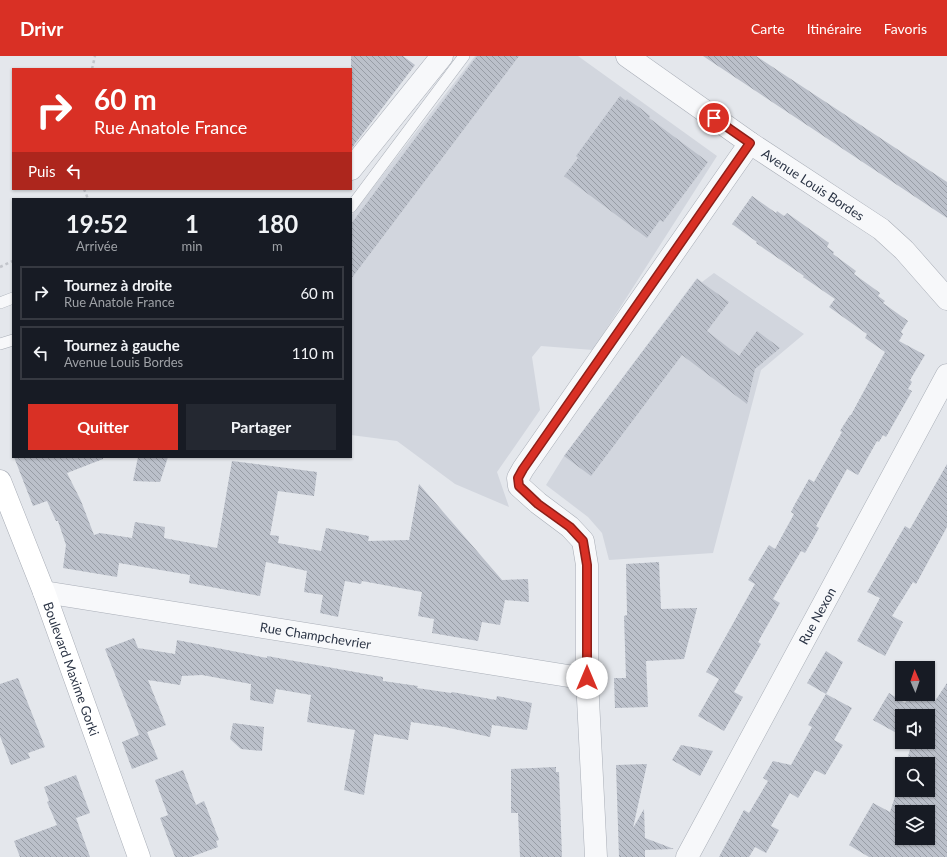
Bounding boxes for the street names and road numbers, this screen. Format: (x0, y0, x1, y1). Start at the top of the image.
street label: Avenue Louis Bordes (759, 145, 868, 224)
street label: Rue Nexon (795, 584, 839, 647)
street label: Boulevard Maxime Gorki (40, 600, 103, 738)
street label: Rue Champchevrier (259, 619, 372, 652)

